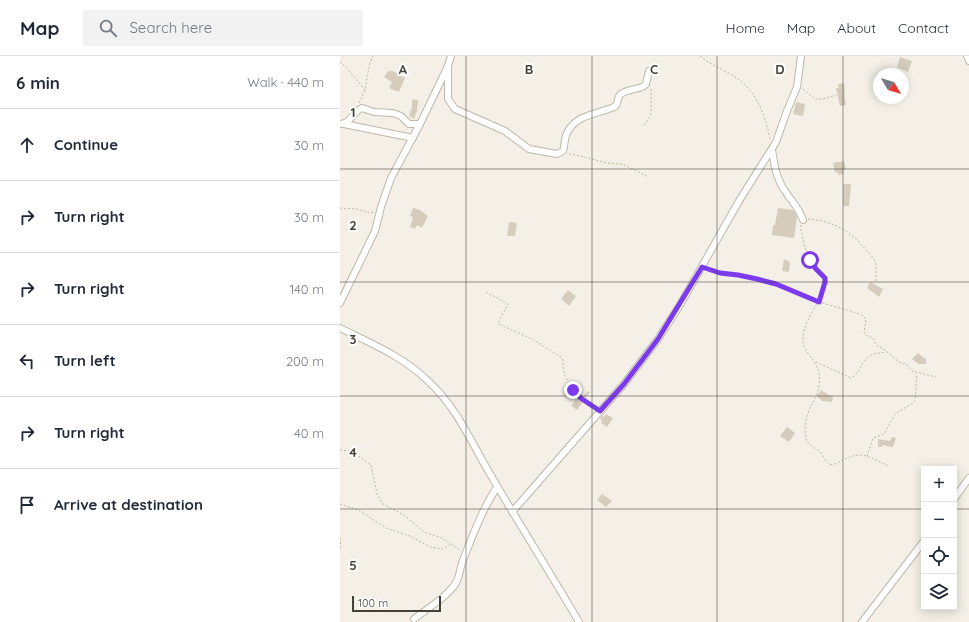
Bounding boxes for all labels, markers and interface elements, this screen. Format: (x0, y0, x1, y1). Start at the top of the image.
search box (83, 10, 363, 46)
text: Map (20, 16, 59, 40)
icon: search (97, 17, 119, 39)
text: Search here (129, 18, 212, 37)
text: Home (726, 19, 765, 37)
text: Map (787, 19, 815, 37)
text: About (837, 19, 876, 37)
text: Contact (898, 19, 949, 37)
text: A (399, 61, 408, 77)
text: B (525, 61, 533, 77)
text: C (650, 61, 658, 77)
text: D (775, 61, 785, 77)
north arrow (873, 68, 909, 104)
text: 6 min (16, 72, 60, 93)
text: Walk · 440 m (247, 74, 324, 90)
text: 1 (350, 104, 356, 120)
icon: ahead (16, 134, 38, 156)
text: Continue (54, 135, 118, 154)
text: 30 m (294, 137, 324, 153)
icon: right (16, 206, 38, 228)
text: Turn right (54, 207, 125, 226)
text: 30 m (294, 209, 324, 225)
text: 2 (349, 217, 357, 233)
route start (801, 251, 819, 269)
icon: right (16, 278, 38, 300)
text: Turn right (54, 279, 125, 298)
text: 140 m (289, 281, 324, 297)
text: 3 (350, 331, 357, 347)
icon: left (16, 350, 38, 372)
text: Turn left (54, 351, 116, 370)
text: 200 m (286, 353, 324, 369)
route end (564, 381, 582, 399)
icon: right (16, 422, 38, 444)
text: Turn right (54, 423, 125, 442)
text: 40 m (294, 425, 324, 441)
text: 4 (349, 444, 357, 460)
map controls (921, 466, 957, 610)
button: + (921, 466, 957, 502)
icon: arrive (16, 494, 38, 516)
text: Arrive at destination (54, 495, 203, 514)
button: − (921, 502, 957, 538)
button: locate (921, 538, 957, 574)
text: 5 (349, 557, 357, 573)
button: layers (921, 574, 957, 610)
scale bar (352, 594, 441, 613)
text: 100 m (358, 596, 388, 610)

